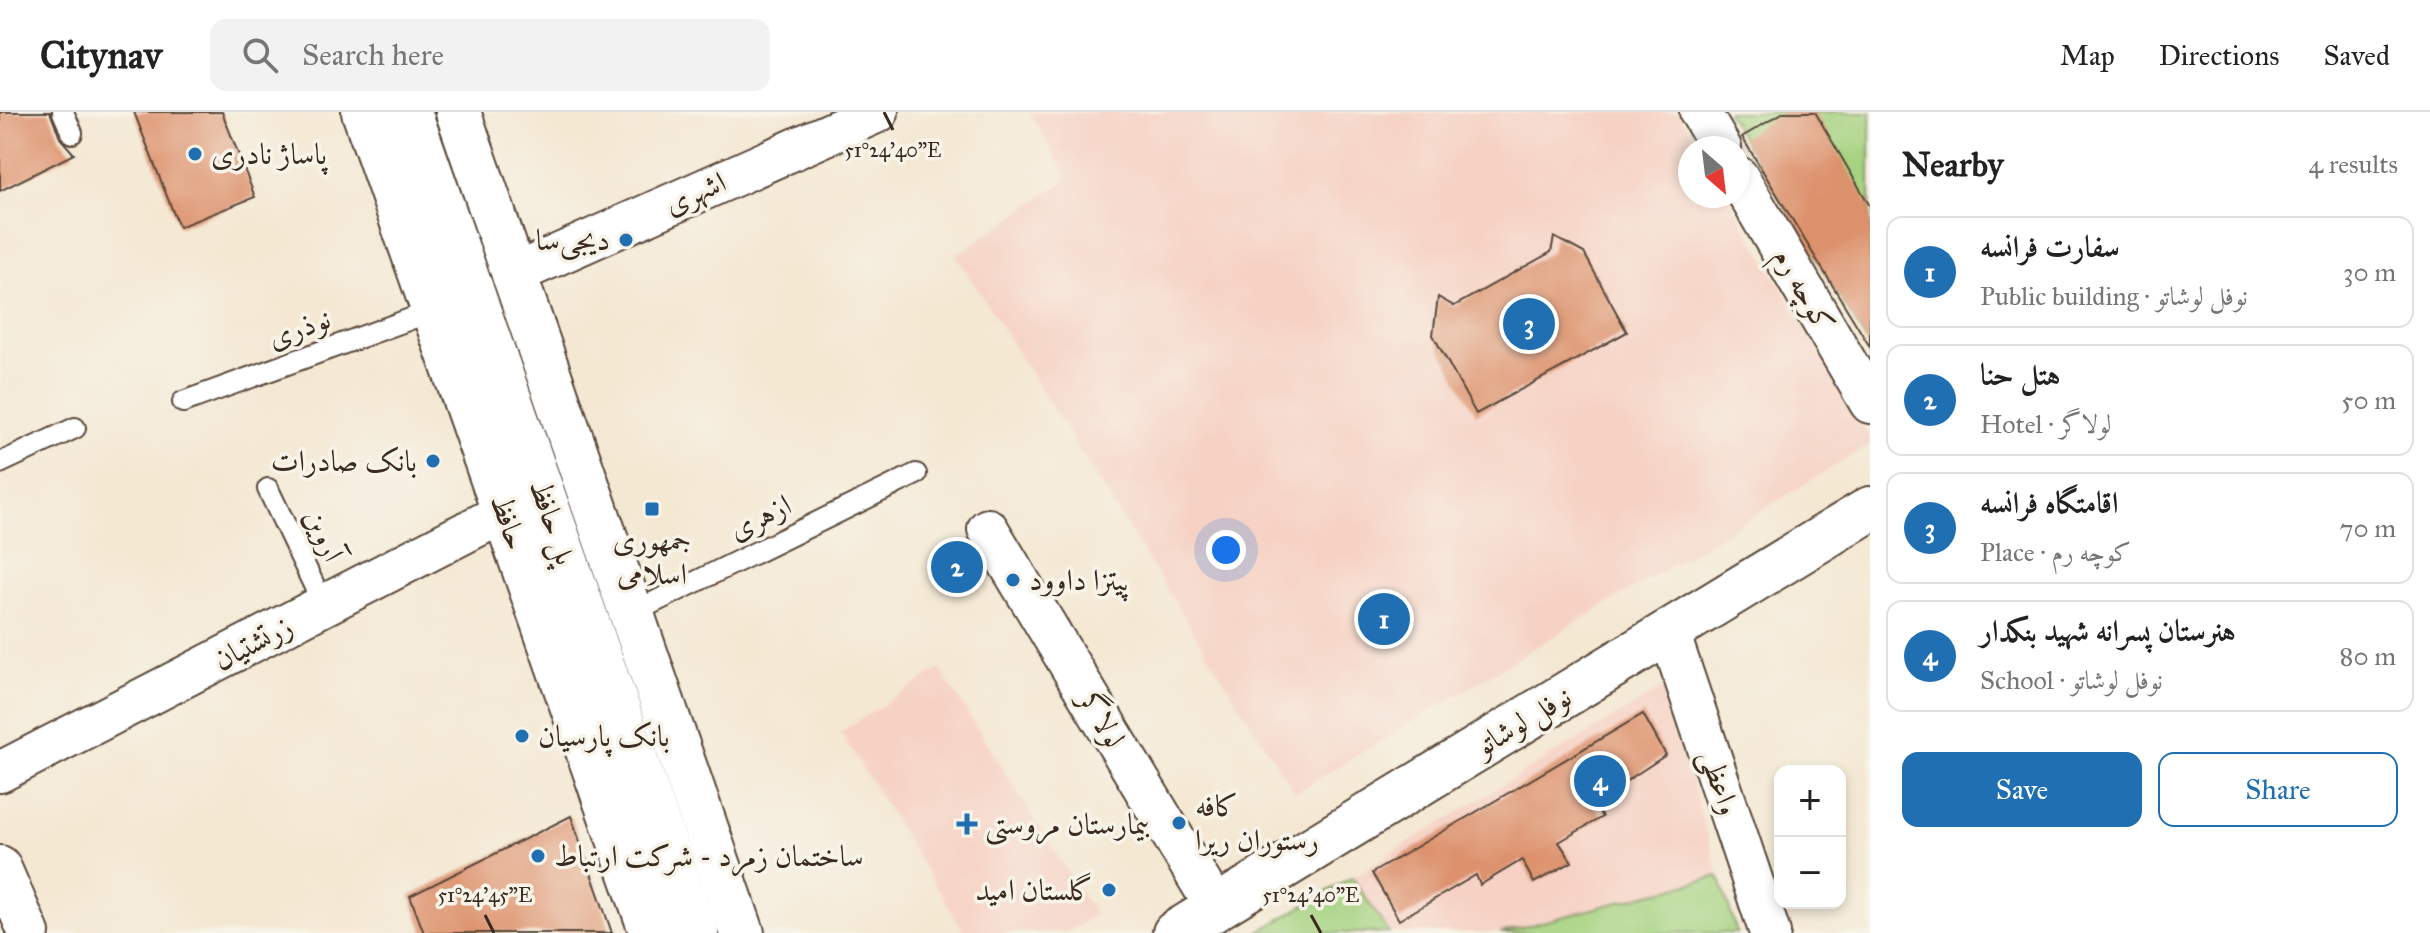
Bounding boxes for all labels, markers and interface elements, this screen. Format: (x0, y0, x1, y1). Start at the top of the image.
search box (210, 19, 770, 91)
text: Citynav (40, 32, 162, 78)
icon: search (238, 33, 282, 77)
text: Search here (302, 37, 444, 73)
text: Map (2060, 38, 2115, 73)
text: Directions (2159, 38, 2280, 73)
text: Saved (2324, 38, 2390, 73)
place label: پاساژ نادری (211, 136, 328, 175)
north arrow (1678, 136, 1750, 208)
text: 51°24'40"E (845, 138, 941, 162)
text: Nearby (1902, 144, 2004, 185)
marker: پاساژ نادری (186, 145, 204, 163)
text: 4 results (2309, 148, 2398, 180)
street label: اشهری (659, 164, 732, 223)
place label: دیجی‌سا (536, 222, 610, 260)
text: سفارت فرانسه (1980, 229, 2120, 265)
marker: دیجی‌سا (617, 231, 635, 249)
street label: کوچه رم (1759, 241, 1843, 343)
text: 1 (1925, 256, 1935, 288)
text: 30 m (2343, 256, 2396, 288)
text: Public building · نوفل لوشاتو (1980, 280, 2248, 312)
pin: 3 (1503, 294, 1555, 354)
street label: نوذری (263, 300, 336, 357)
text: هتل حنا (1980, 357, 2061, 393)
text: 2 (1924, 384, 1936, 416)
text: 50 m (2341, 384, 2396, 416)
text: Hotel · لولاگر (1980, 408, 2112, 440)
place label: بانک صادرات (271, 443, 417, 479)
marker: بانک صادرات (424, 452, 442, 470)
street label: پل حافظ (519, 475, 585, 572)
text: اقامتگاه فرانسه (1980, 485, 2119, 521)
street label: ازهری (723, 487, 798, 548)
street label: حافظ (483, 489, 535, 555)
marker: جمهوری اسلامی (643, 500, 661, 518)
street label: آروین (296, 503, 353, 570)
text: 3 (1925, 512, 1935, 544)
text: 70 m (2340, 512, 2396, 544)
place label: جمهوری اسلامی (613, 522, 691, 592)
your location (1206, 530, 1246, 570)
text: Place · کوچه رم (1980, 536, 2131, 568)
pin: 2 (931, 537, 983, 597)
place label: پیتزا داوود (1029, 562, 1130, 602)
marker: پیتزا داوود (1004, 571, 1022, 589)
pin: 1 (1358, 589, 1410, 649)
street label: زرتشتیان (207, 608, 299, 678)
text: هنرستان پسرانه شهید بنکدار (1980, 613, 2236, 649)
text: 4 (1923, 640, 1937, 672)
text: 80 m (2340, 640, 2396, 672)
text: School · نوفل لوشاتو (1980, 664, 2163, 696)
street label: نوفل لوشاتو (1466, 678, 1579, 768)
street label: لولاگر (1069, 680, 1135, 755)
place label: بانک پارسیان (538, 718, 670, 757)
marker: بانک پارسیان (513, 727, 531, 745)
street label: واعظی (1690, 745, 1748, 820)
pin: 4 (1574, 751, 1626, 811)
button: Save (1902, 752, 2142, 827)
button: Share (2158, 752, 2398, 827)
map controls (1774, 765, 1846, 909)
button: + (1774, 765, 1846, 837)
place label: کافه رستوران ریرا (1195, 788, 1319, 859)
place label: بیمارستان مروستی (985, 806, 1150, 846)
marker: بیمارستان مروستی (956, 813, 978, 835)
marker: کافه رستوران ریرا (1170, 814, 1188, 832)
button: − (1774, 837, 1846, 909)
place label: ساختمان زمرد - شرکت ارتباط (554, 838, 864, 877)
marker: ساختمان زمرد - شرکت ارتباط (529, 847, 547, 865)
place label: گلستان امید (975, 872, 1093, 908)
marker: گلستان امید (1100, 881, 1118, 899)
text: 51°24'45"E (438, 883, 532, 907)
text: 51°24'40"E (1263, 883, 1359, 907)

